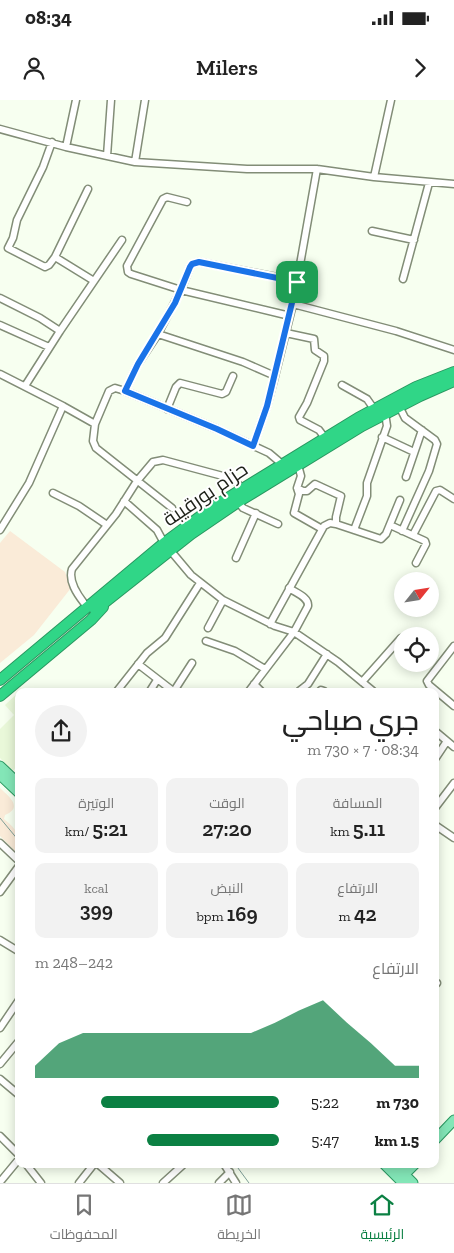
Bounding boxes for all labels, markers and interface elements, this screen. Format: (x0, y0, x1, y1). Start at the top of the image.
text: 08:34 (25, 6, 72, 29)
icon: person (20, 54, 48, 82)
text: Milers (196, 54, 258, 81)
icon: forward (406, 54, 434, 82)
pin (276, 261, 318, 303)
icon: arrive (283, 268, 311, 296)
street label: حزام بورقيبة (158, 457, 253, 533)
north arrow (394, 572, 439, 618)
map controls (394, 572, 439, 672)
button: locate (394, 627, 439, 672)
text: جري صباحي (282, 704, 419, 737)
button: share (35, 705, 87, 757)
text: 08:34 · 7 × 730 m (307, 740, 419, 759)
text: الوتيرة (78, 795, 114, 812)
text: الوقت (209, 795, 245, 812)
text: المسافة (333, 795, 383, 812)
text: 5:21 (92, 816, 128, 841)
text: 27:20 (202, 816, 252, 841)
text: 5.11 (353, 816, 385, 841)
text: /km (65, 823, 92, 840)
text: km (330, 823, 353, 840)
text: kcal (84, 880, 108, 897)
text: النبض (211, 880, 244, 897)
text: الارتفاع (337, 880, 378, 897)
text: 399 (80, 897, 113, 922)
text: 169 (227, 901, 258, 926)
text: 42 (354, 901, 377, 926)
text: bpm (196, 908, 227, 925)
text: m (339, 908, 354, 925)
text: 242–248 m (35, 953, 113, 972)
text: الارتفاع (372, 959, 419, 978)
text: 5:22 (311, 1093, 339, 1112)
text: 730 m (376, 1093, 419, 1112)
text: 5:47 (311, 1131, 339, 1150)
text: 1.5 km (375, 1131, 419, 1150)
tab: المحفوظات (50, 1191, 118, 1247)
tab: الخريطة (217, 1191, 261, 1247)
tab: الرئيسية (360, 1191, 404, 1247)

